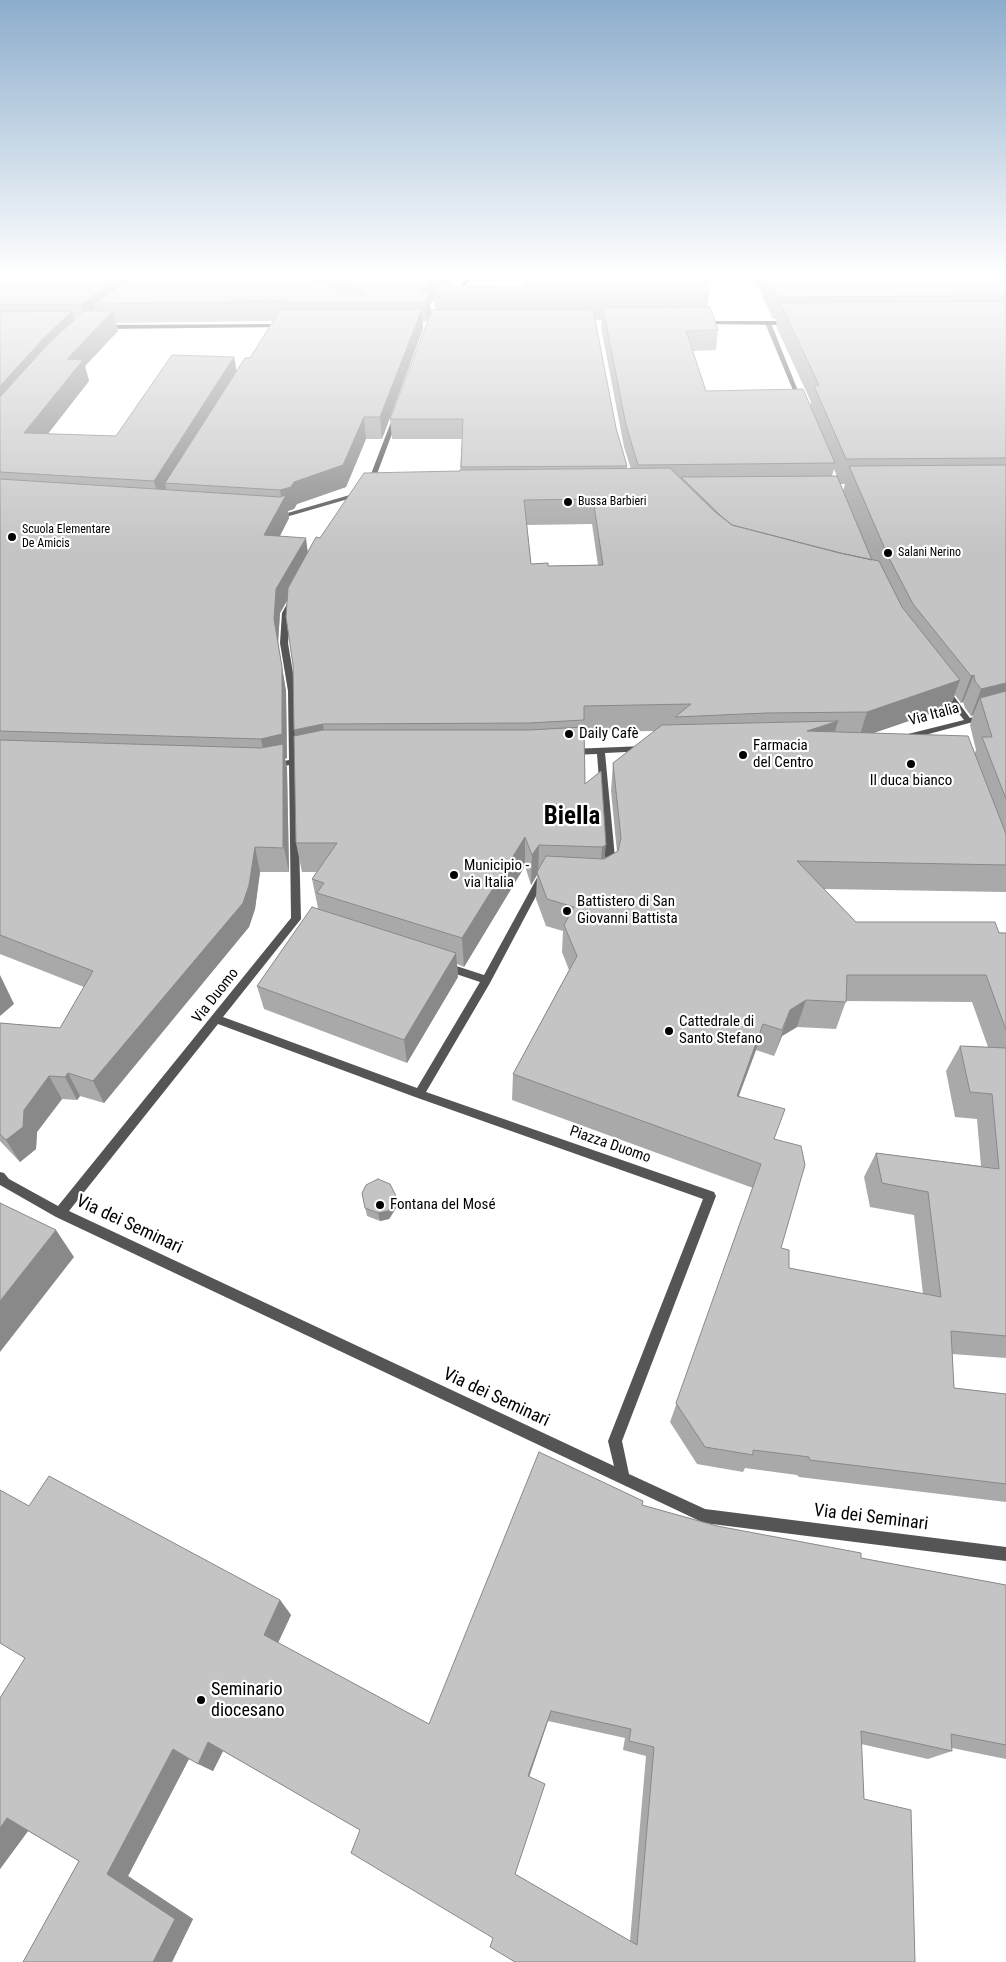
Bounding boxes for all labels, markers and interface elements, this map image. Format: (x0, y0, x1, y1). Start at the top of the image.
place label: Bussa Barbieri (578, 495, 646, 509)
marker: Bussa Barbieri (562, 496, 574, 508)
place label: Scuola Elementare De Amicis (22, 523, 110, 551)
marker: Scuola Elementare De Amicis (6, 531, 18, 543)
place label: Salani Nerino (898, 546, 961, 560)
marker: Salani Nerino (882, 547, 894, 559)
street label: Via Italia (907, 700, 961, 730)
place label: Daily Cafè (579, 725, 639, 743)
marker: Daily Cafè (563, 728, 575, 740)
place label: Farmacia del Centro (753, 737, 814, 772)
marker: Farmacia del Centro (737, 749, 749, 761)
marker: Il duca bianco (905, 758, 917, 770)
place label: Il duca bianco (870, 772, 952, 790)
district label: Biella (544, 803, 600, 833)
place label: Municipio - via Italia (464, 857, 529, 892)
marker: Municipio - via Italia (448, 869, 460, 881)
place label: Battistero di San Giovanni Battista (577, 893, 678, 928)
marker: Battistero di San Giovanni Battista (561, 905, 573, 917)
street label: Via Duomo (189, 965, 243, 1027)
place label: Cattedrale di Santo Stefano (679, 1013, 762, 1048)
marker: Cattedrale di Santo Stefano (663, 1025, 675, 1037)
street label: Piazza Duomo (567, 1123, 653, 1167)
street label: Via dei Seminari (72, 1191, 186, 1259)
place label: Fontana del Mosé (390, 1196, 495, 1214)
marker: Fontana del Mosé (374, 1199, 386, 1211)
street label: Via dei Seminari (439, 1364, 553, 1432)
street label: Via dei Seminari (813, 1500, 929, 1536)
place label: Seminario diocesano (211, 1679, 284, 1722)
marker: Seminario diocesano (195, 1694, 207, 1706)

